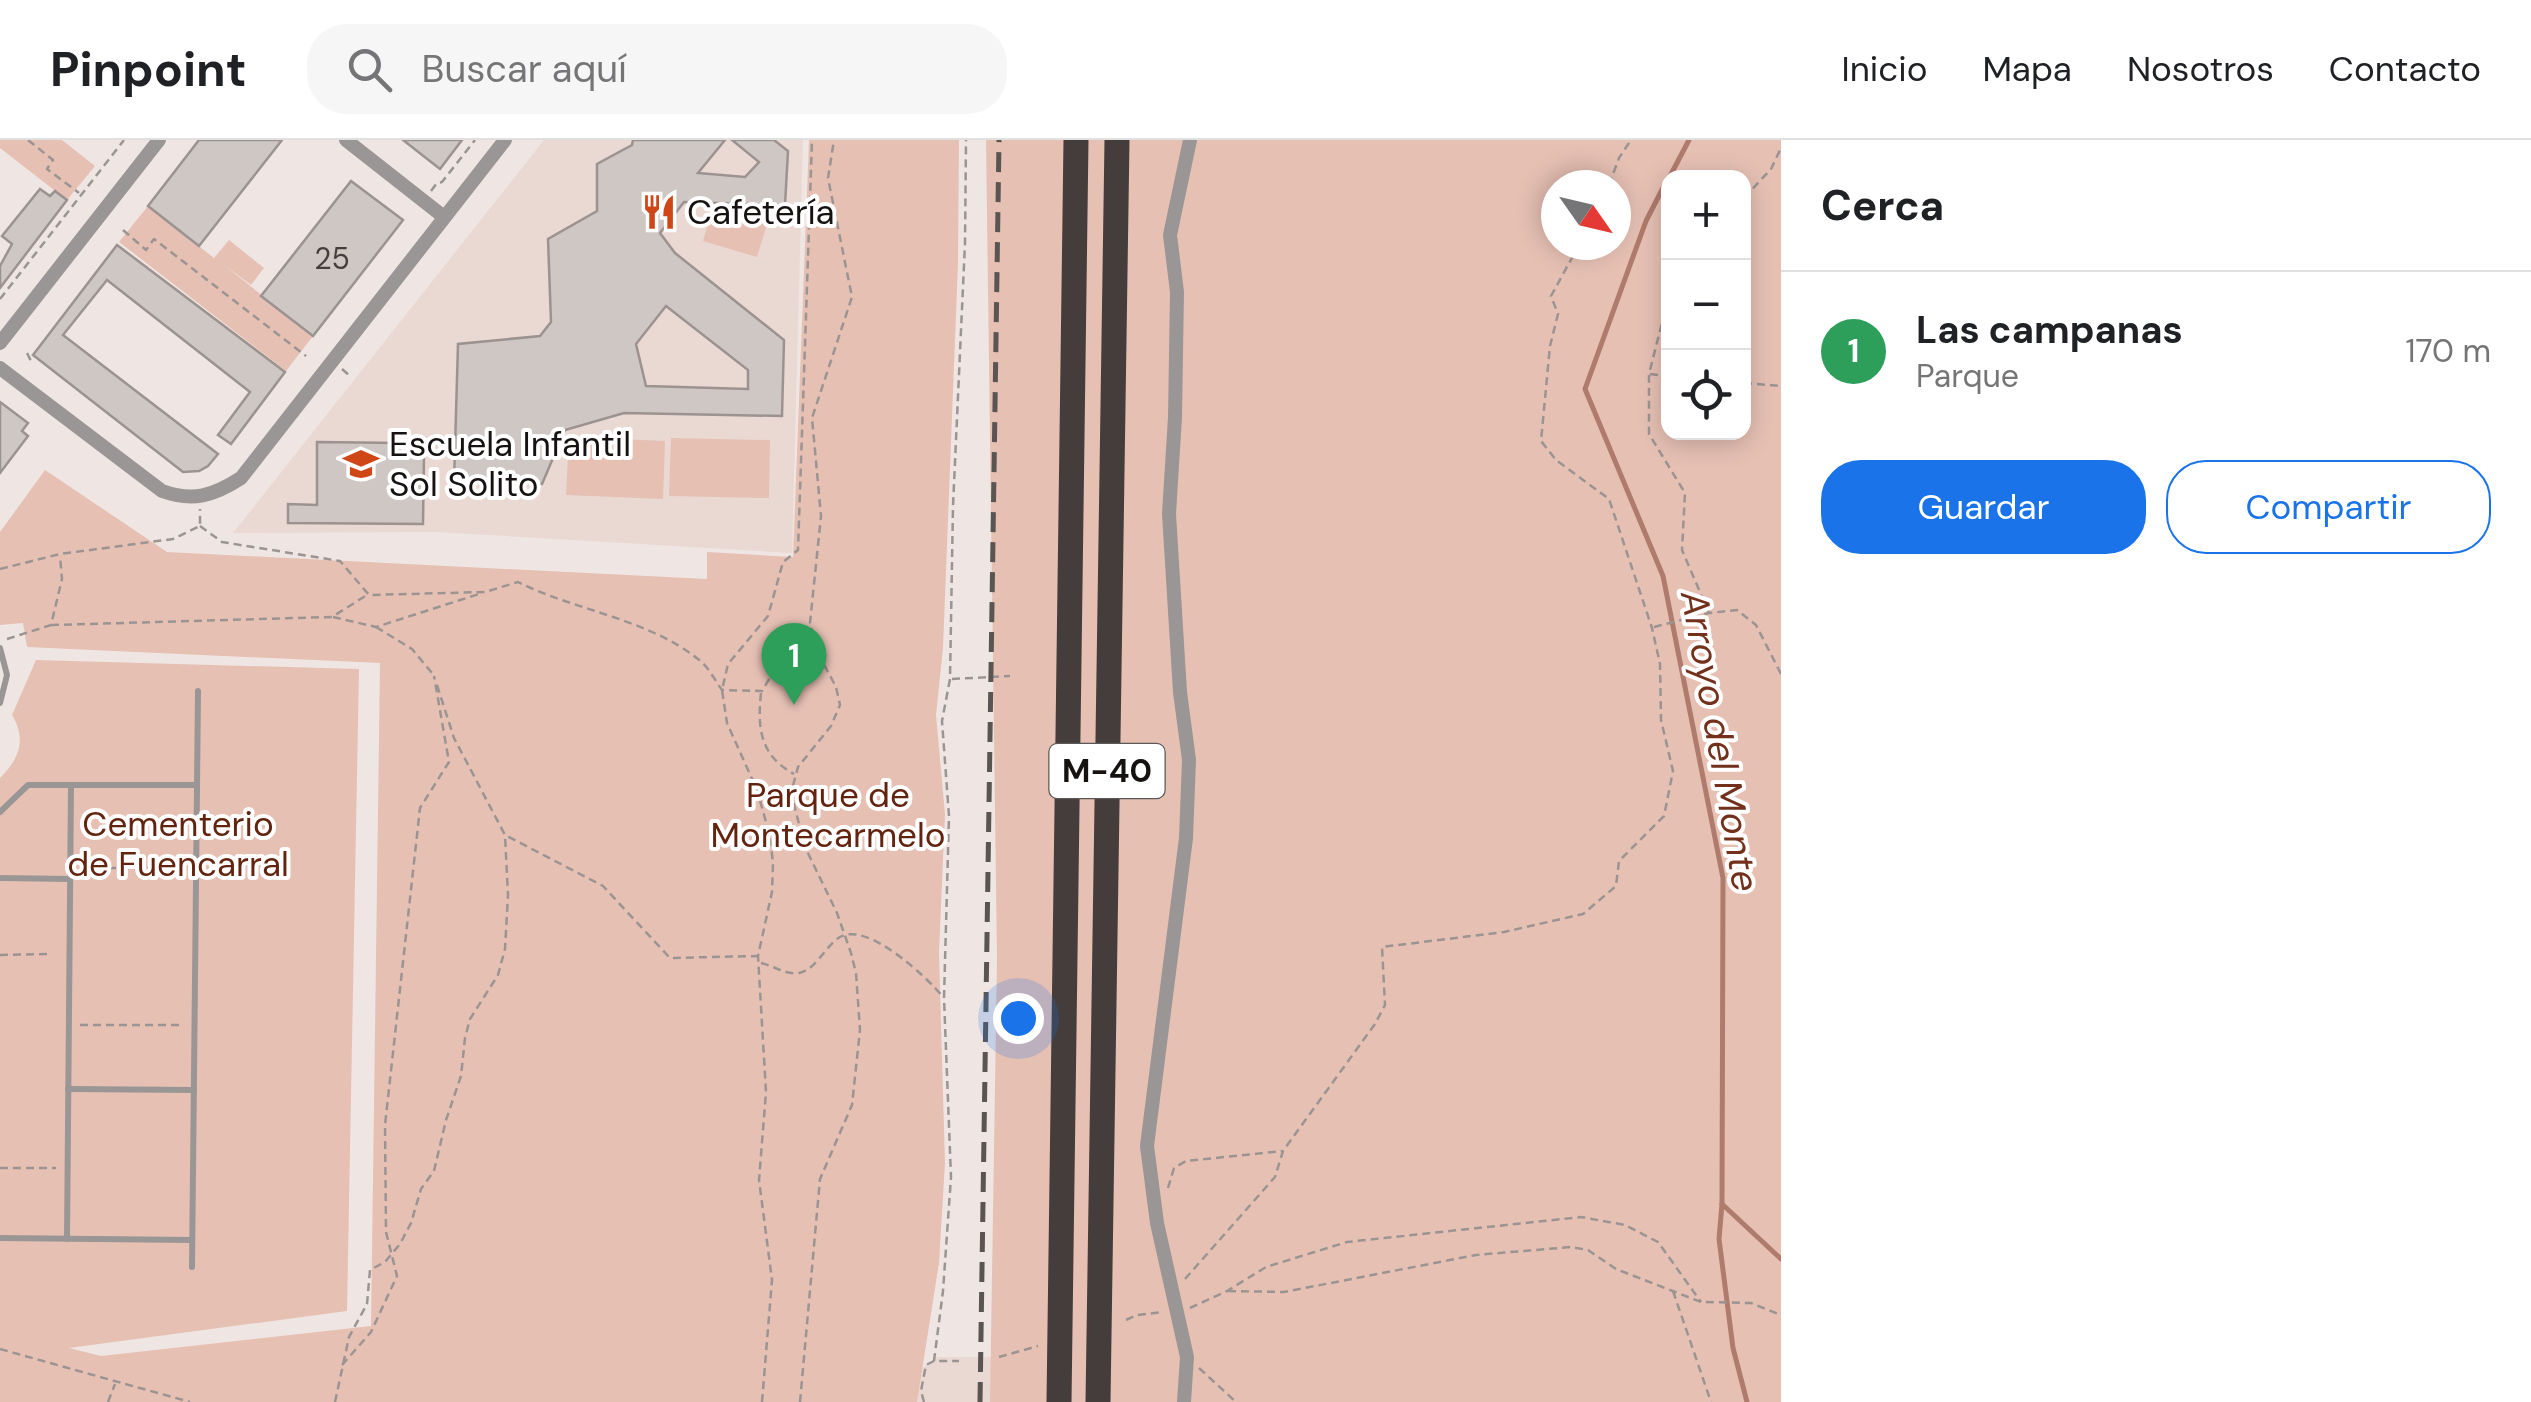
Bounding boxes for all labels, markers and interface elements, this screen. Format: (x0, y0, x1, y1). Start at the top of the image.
search box (307, 24, 1007, 114)
text: Pinpoint (50, 38, 247, 101)
icon: search (342, 42, 397, 97)
text: Buscar aquí (422, 44, 627, 94)
text: Inicio (1842, 46, 1927, 92)
text: Mapa (1982, 46, 2072, 92)
text: Nosotros (2127, 46, 2274, 92)
text: Contacto (2329, 46, 2481, 92)
north arrow (1541, 170, 1631, 260)
map controls (1661, 170, 1751, 440)
button: + (1661, 170, 1751, 260)
text: Cerca (1821, 178, 1944, 233)
place label: Cafetería (687, 189, 835, 235)
restaurant icon: Cafetería (640, 193, 678, 231)
house number: 25 (314, 239, 350, 278)
button: − (1661, 260, 1751, 350)
text: Las campanas (1916, 305, 2183, 355)
text: 1 (1848, 330, 1859, 372)
text: 170 m (2405, 330, 2491, 372)
button: locate (1661, 350, 1751, 440)
text: Parque (1916, 355, 2019, 397)
place label: Escuela Infantil Sol Solito (389, 421, 631, 507)
school or university icon: Escuela Infantil Sol Solito (342, 445, 380, 483)
button: Guardar (1821, 460, 2146, 554)
button: Compartir (2166, 460, 2491, 554)
water label: Arroyo del Monte (1669, 586, 1771, 895)
pin: 1 (762, 622, 826, 705)
road number: M-40 (1050, 744, 1164, 798)
park label: Parque de Montecarmelo (710, 772, 946, 858)
park label: Cementerio de Fuencarral (67, 801, 289, 887)
your location (993, 993, 1044, 1044)

